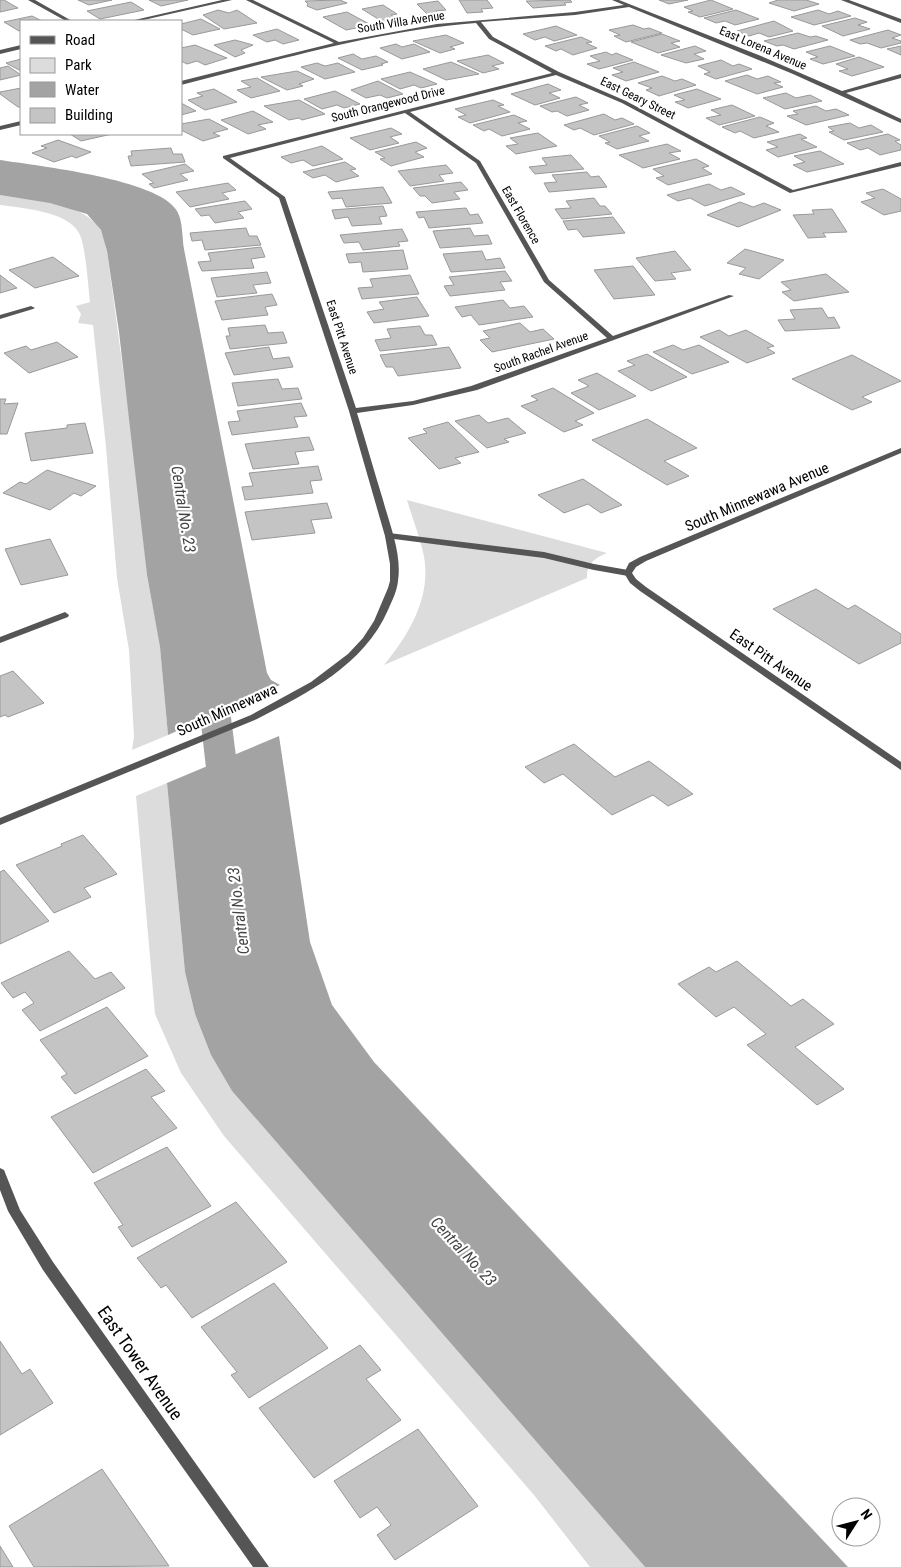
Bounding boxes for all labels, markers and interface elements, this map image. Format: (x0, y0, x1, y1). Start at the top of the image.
street label: South Villa Avenue (356, 8, 446, 36)
legend (20, 20, 182, 135)
street label: East Lorena Avenue (717, 23, 809, 73)
text: Road (65, 31, 95, 49)
text: Park (65, 56, 92, 74)
street label: East Geary Street (598, 74, 678, 122)
text: Water (65, 81, 100, 99)
street label: South Orangewood Drive (330, 83, 447, 125)
text: Building (65, 106, 113, 124)
street label: East Florence (499, 184, 543, 247)
street label: East Pitt Avenue (323, 298, 361, 376)
street label: South Rachel Avenue (492, 328, 590, 376)
street label: South Minnewawa Avenue (682, 459, 832, 535)
water label: Central No. 23 (167, 464, 200, 554)
street label: East Pitt Avenue (726, 625, 816, 695)
street label: South Minnewawa (174, 680, 280, 740)
water label: Central No. 23 (224, 866, 253, 956)
water label: Central No. 23 (427, 1213, 501, 1290)
street label: East Tower Avenue (93, 1302, 187, 1424)
north arrow (831, 1497, 881, 1547)
text: N (858, 1506, 876, 1523)

